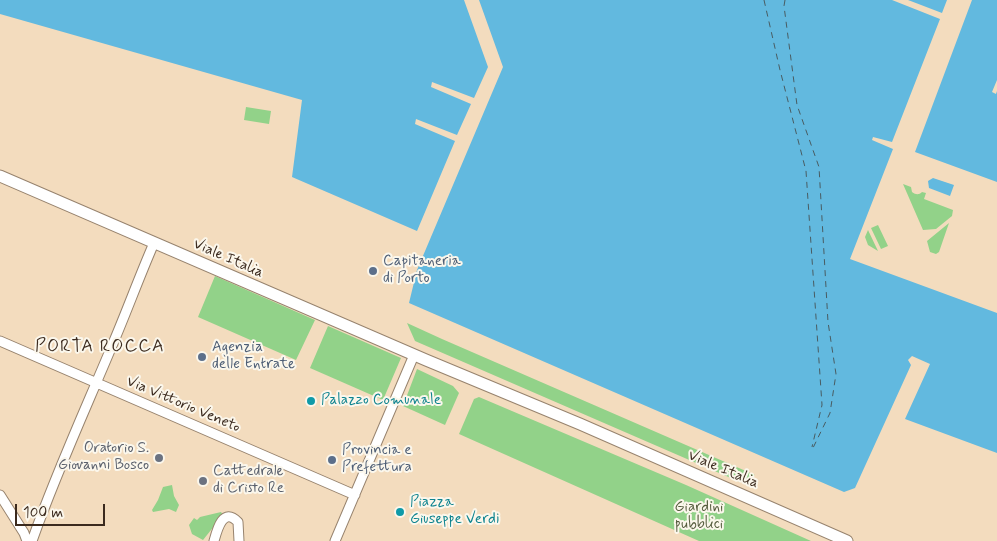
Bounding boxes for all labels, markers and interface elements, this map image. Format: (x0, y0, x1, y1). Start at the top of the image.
street label: Viale Italia (190, 236, 266, 282)
place label: Capitaneria di Porto (383, 253, 461, 288)
marker: Capitaneria di Porto (367, 265, 379, 277)
district label: PORTA ROCCA (35, 336, 165, 358)
place label: Agenzia delle Entrate (212, 339, 295, 374)
marker: Agenzia delle Entrate (196, 351, 208, 363)
street label: Via Vittorio Veneto (123, 373, 243, 437)
place label: Palazzo Comunale (321, 392, 441, 410)
marker: Palazzo Comunale (305, 395, 317, 407)
place label: Oratorio S. Giovanni Bosco (58, 440, 149, 475)
place label: Provincia e Prefettura (342, 442, 412, 477)
street label: Viale Italia (685, 447, 761, 493)
marker: Oratorio S. Giovanni Bosco (153, 452, 165, 464)
marker: Provincia e Prefettura (326, 454, 338, 466)
place label: Cattedrale di Cristo Re (213, 463, 284, 498)
marker: Cattedrale di Cristo Re (197, 475, 209, 487)
scale bar (18, 494, 108, 526)
place label: Piazza Giuseppe Verdi (410, 494, 499, 529)
park label: Giardini pubblici (675, 499, 723, 534)
text: 100 m (23, 503, 63, 523)
marker: Piazza Giuseppe Verdi (394, 506, 406, 518)

